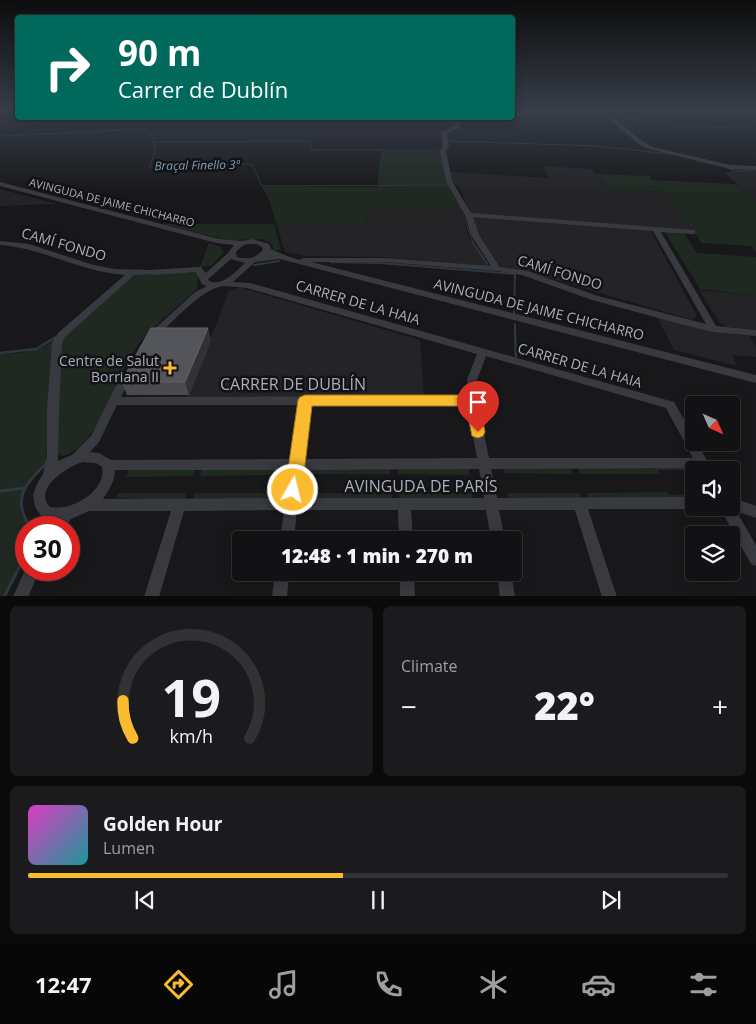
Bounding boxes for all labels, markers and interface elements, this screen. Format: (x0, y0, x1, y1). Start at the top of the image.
text: 90 m (118, 29, 201, 76)
icon: right (35, 35, 100, 100)
text: Carrer de Dublín (118, 74, 288, 104)
water label: Braçal Finello 3ª (154, 156, 241, 174)
street label: AVINGUDA DE JAIME CHICHARRO (28, 174, 196, 230)
street label: CAMÍ FONDO (19, 223, 109, 265)
street label: CAMÍ FONDO (515, 250, 605, 294)
street label: AVINGUDA DE JAIME CHICHARRO (432, 274, 646, 344)
street label: CARRER DE LA HAIA (294, 275, 422, 329)
street label: CARRER DE LA HAIA (516, 338, 644, 392)
place label: Centre de Salut Borriana II (59, 351, 159, 386)
marker: Centre de Salut Borriana II (163, 361, 177, 375)
street label: CARRER DE DUBLÍN (220, 373, 366, 395)
pin (457, 381, 499, 432)
icon: arrive (464, 388, 492, 416)
north arrow (685, 396, 740, 451)
map controls (685, 396, 740, 581)
button: sound (685, 461, 740, 516)
position arrow (266, 463, 318, 515)
street label: AVINGUDA DE PARÍS (345, 475, 498, 497)
speed limit sign: 30 (15, 516, 80, 581)
button: layers (685, 526, 740, 581)
text: 12:48 · 1 min · 270 m (281, 543, 473, 569)
text: Climate (401, 655, 458, 677)
text: 19 (162, 661, 221, 732)
text: 22° (534, 679, 595, 731)
text: − (401, 687, 417, 725)
text: + (712, 687, 728, 725)
text: km/h (170, 724, 213, 748)
text: Golden Hour (103, 811, 222, 837)
text: Lumen (103, 837, 155, 859)
icon: previous (131, 886, 159, 914)
icon: pause (364, 886, 392, 914)
icon: next (597, 886, 625, 914)
icon: directions (161, 967, 196, 1002)
icon: music (266, 967, 301, 1002)
icon: phone (371, 967, 406, 1002)
icon: climate (476, 967, 511, 1002)
icon: car (581, 967, 616, 1002)
icon: filters (686, 967, 721, 1002)
text: 12:47 (35, 969, 92, 999)

